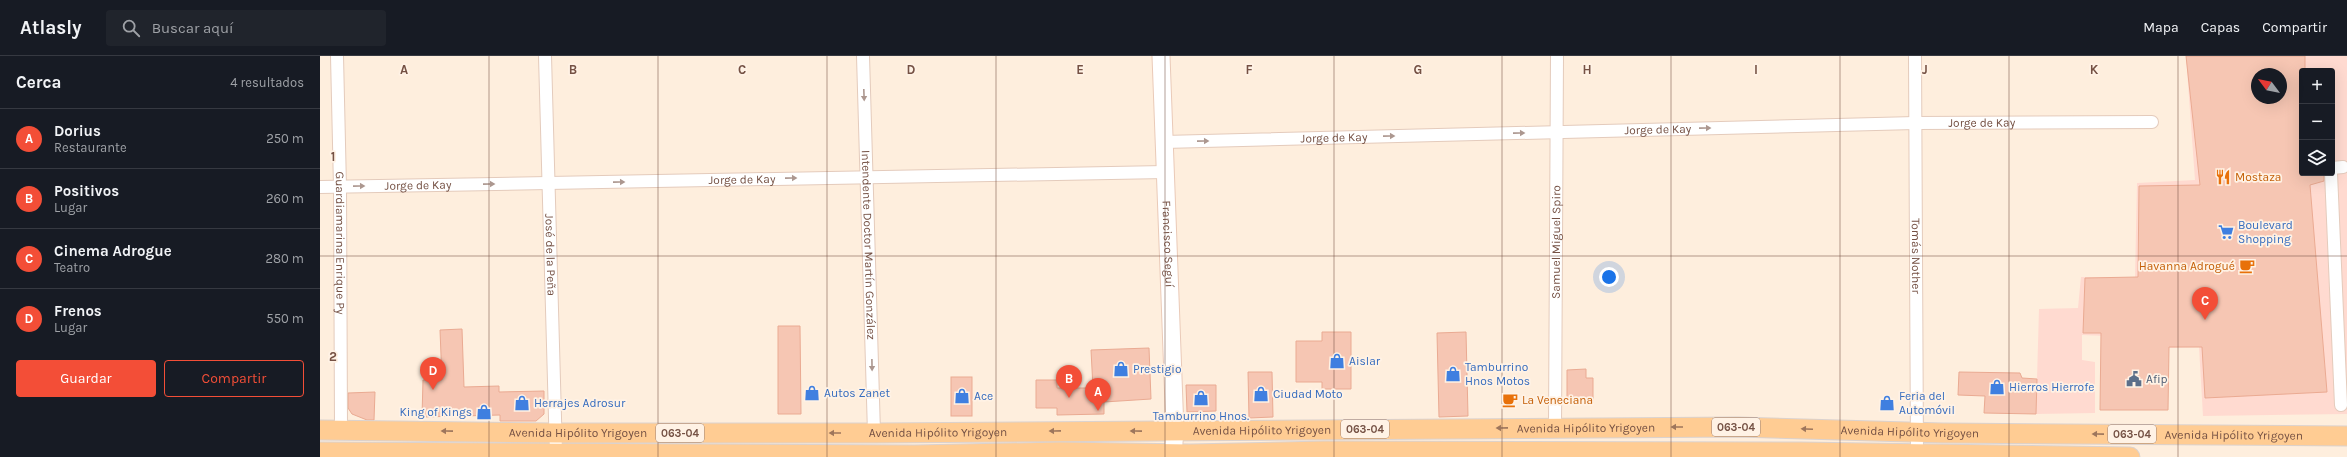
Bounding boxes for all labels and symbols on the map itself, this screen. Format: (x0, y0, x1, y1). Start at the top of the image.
text: A (400, 62, 408, 77)
text: B (569, 62, 577, 77)
text: C (738, 62, 746, 77)
text: D (907, 62, 916, 77)
text: E (1076, 62, 1084, 77)
text: F (1245, 62, 1253, 77)
text: G (1414, 62, 1422, 77)
text: H (1582, 62, 1592, 77)
text: I (1754, 62, 1758, 77)
text: J (1922, 62, 1928, 77)
text: K (2090, 62, 2099, 77)
north arrow (2251, 68, 2287, 104)
one-way arrow (861, 89, 868, 101)
street label: Jorge de Kay (1948, 116, 2016, 130)
street label: Jorge de Kay (1624, 122, 1692, 137)
one-way arrow (1699, 125, 1712, 131)
one-way arrow (1513, 129, 1525, 136)
street label: Jorge de Kay (1300, 130, 1368, 146)
one-way arrow (1383, 133, 1396, 139)
one-way arrow (1197, 138, 1210, 144)
text: 1 (331, 149, 335, 164)
street label: Intendente Doctor Martín González (859, 150, 878, 340)
restaurant icon: Mostaza (2214, 168, 2232, 186)
place label: Mostaza (2235, 170, 2281, 184)
street label: Guardiamarina Enrique Py (333, 171, 348, 315)
street label: Jorge de Kay (708, 172, 776, 187)
one-way arrow (785, 175, 798, 181)
street label: Jorge de Kay (384, 178, 452, 193)
one-way arrow (613, 179, 626, 185)
one-way arrow (483, 181, 495, 188)
one-way arrow (353, 183, 365, 190)
street label: Samuel Miguel Spiro (1549, 185, 1563, 299)
street label: Francisco Seguí (1159, 200, 1177, 288)
street label: José de la Peña (542, 214, 559, 296)
street label: Tomás Nother (1909, 218, 1923, 295)
place label: Boulevard Shopping (2238, 218, 2293, 246)
supermarket icon: Boulevard Shopping (2217, 223, 2235, 241)
cafe icon: Havanna Adrogué (2238, 257, 2256, 275)
place label: Havanna Adrogué (2139, 259, 2235, 273)
your location (1599, 267, 1619, 287)
pin: C (2192, 287, 2218, 320)
text: 2 (329, 349, 337, 364)
shop icon: Aislar (1328, 352, 1346, 370)
place label: Aislar (1349, 354, 1381, 368)
pin: D (420, 357, 446, 390)
one-way arrow (869, 359, 875, 372)
shop icon: Prestigio (1112, 360, 1130, 378)
place label: Tamburrino Hnos Motos (1465, 360, 1530, 388)
place label: Prestigio (1133, 362, 1181, 376)
pin: B (1056, 365, 1082, 398)
shop icon: Tamburrino Hnos Motos (1444, 365, 1462, 383)
public building icon: Afip (2125, 370, 2143, 388)
place label: Afip (2146, 372, 2168, 386)
pin: A (1085, 378, 1111, 411)
shop icon: Hierros Hierrofe (1988, 378, 2006, 396)
place label: Hierros Hierrofe (2009, 380, 2094, 394)
shop icon: Autos Zanet (803, 384, 821, 402)
shop icon: Ciudad Moto (1252, 385, 1270, 403)
place label: Autos Zanet (824, 386, 890, 400)
shop icon: Ace (953, 387, 971, 405)
place label: Ciudad Moto (1273, 387, 1343, 401)
place label: Ace (974, 389, 993, 403)
shop icon: Tamburrino Hnos. (1192, 389, 1210, 407)
place label: Feria del Automóvil (1899, 389, 1955, 417)
cafe icon: La Veneciana (1501, 391, 1519, 409)
place label: La Veneciana (1522, 393, 1593, 407)
shop icon: Herrajes Adrosur (513, 394, 531, 412)
shop icon: Feria del Automóvil (1878, 394, 1896, 412)
place label: Herrajes Adrosur (534, 396, 626, 410)
shop icon: King of Kings (475, 403, 493, 421)
place label: King of Kings (400, 405, 472, 419)
place label: Tamburrino Hnos. (1153, 409, 1249, 423)
road number: 063-04 (1712, 418, 1760, 436)
road number: 063-04 (1341, 420, 1389, 438)
street label: Avenida Hipólito Yrigoyen (1517, 421, 1655, 436)
street label: Avenida Hipólito Yrigoyen (1193, 423, 1331, 438)
street label: Avenida Hipólito Yrigoyen (1840, 423, 1979, 440)
road number: 063-04 (656, 424, 704, 442)
one-way arrow (1670, 424, 1683, 430)
street label: Avenida Hipólito Yrigoyen (509, 425, 647, 440)
street label: Avenida Hipólito Yrigoyen (869, 425, 1007, 440)
one-way arrow (1495, 425, 1508, 431)
one-way arrow (1801, 425, 1813, 432)
road number: 063-04 (2108, 425, 2156, 443)
one-way arrow (440, 428, 453, 434)
one-way arrow (1048, 428, 1061, 434)
one-way arrow (1129, 428, 1142, 434)
street label: Avenida Hipólito Yrigoyen (2165, 428, 2303, 443)
one-way arrow (828, 430, 841, 436)
one-way arrow (2091, 431, 2104, 437)

